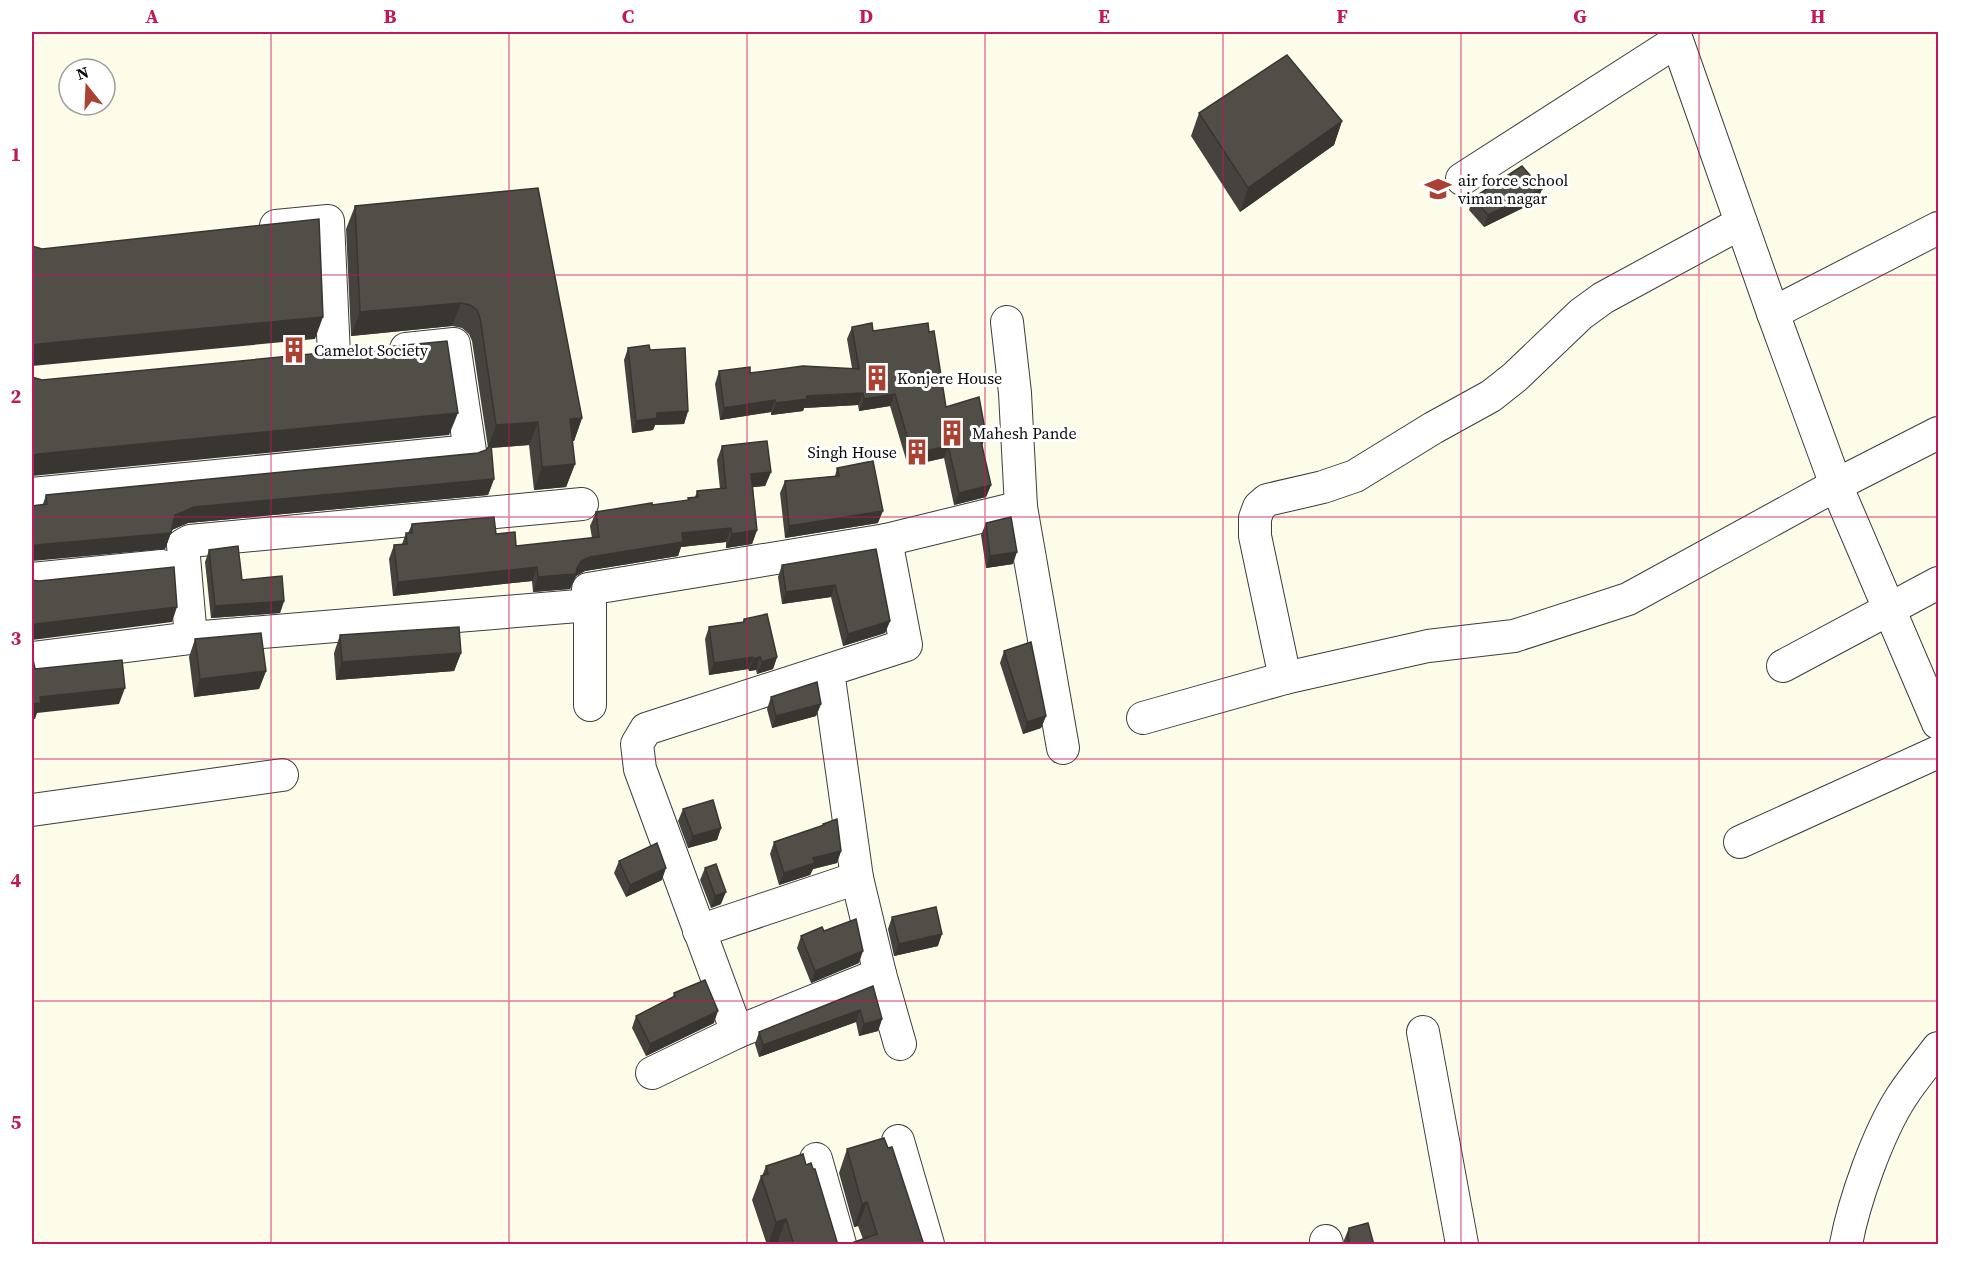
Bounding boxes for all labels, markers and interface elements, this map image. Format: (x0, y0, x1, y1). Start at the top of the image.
text: A (145, 2, 159, 30)
text: B (383, 2, 397, 30)
text: C (622, 2, 634, 30)
text: D (859, 2, 873, 30)
text: E (1098, 2, 1110, 30)
text: F (1336, 2, 1348, 30)
text: G (1573, 2, 1587, 30)
text: H (1810, 2, 1826, 30)
north arrow (57, 57, 117, 117)
text: N (73, 60, 92, 85)
text: 1 (11, 140, 21, 168)
place label: air force school viman nagar (1458, 169, 1569, 209)
school or university icon: air force school viman nagar (1423, 174, 1453, 204)
building icon: Camelot Society (279, 335, 309, 365)
place label: Camelot Society (314, 339, 429, 361)
building icon: Konjere House (862, 363, 892, 393)
place label: Konjere House (897, 367, 1002, 389)
text: 2 (11, 382, 22, 410)
building icon: Mahesh Pande (937, 418, 967, 448)
place label: Mahesh Pande (972, 422, 1077, 444)
building icon: Singh House (902, 437, 932, 467)
place label: Singh House (808, 441, 897, 463)
text: 3 (11, 624, 22, 652)
text: 4 (11, 866, 22, 894)
text: 5 (11, 1108, 22, 1136)

